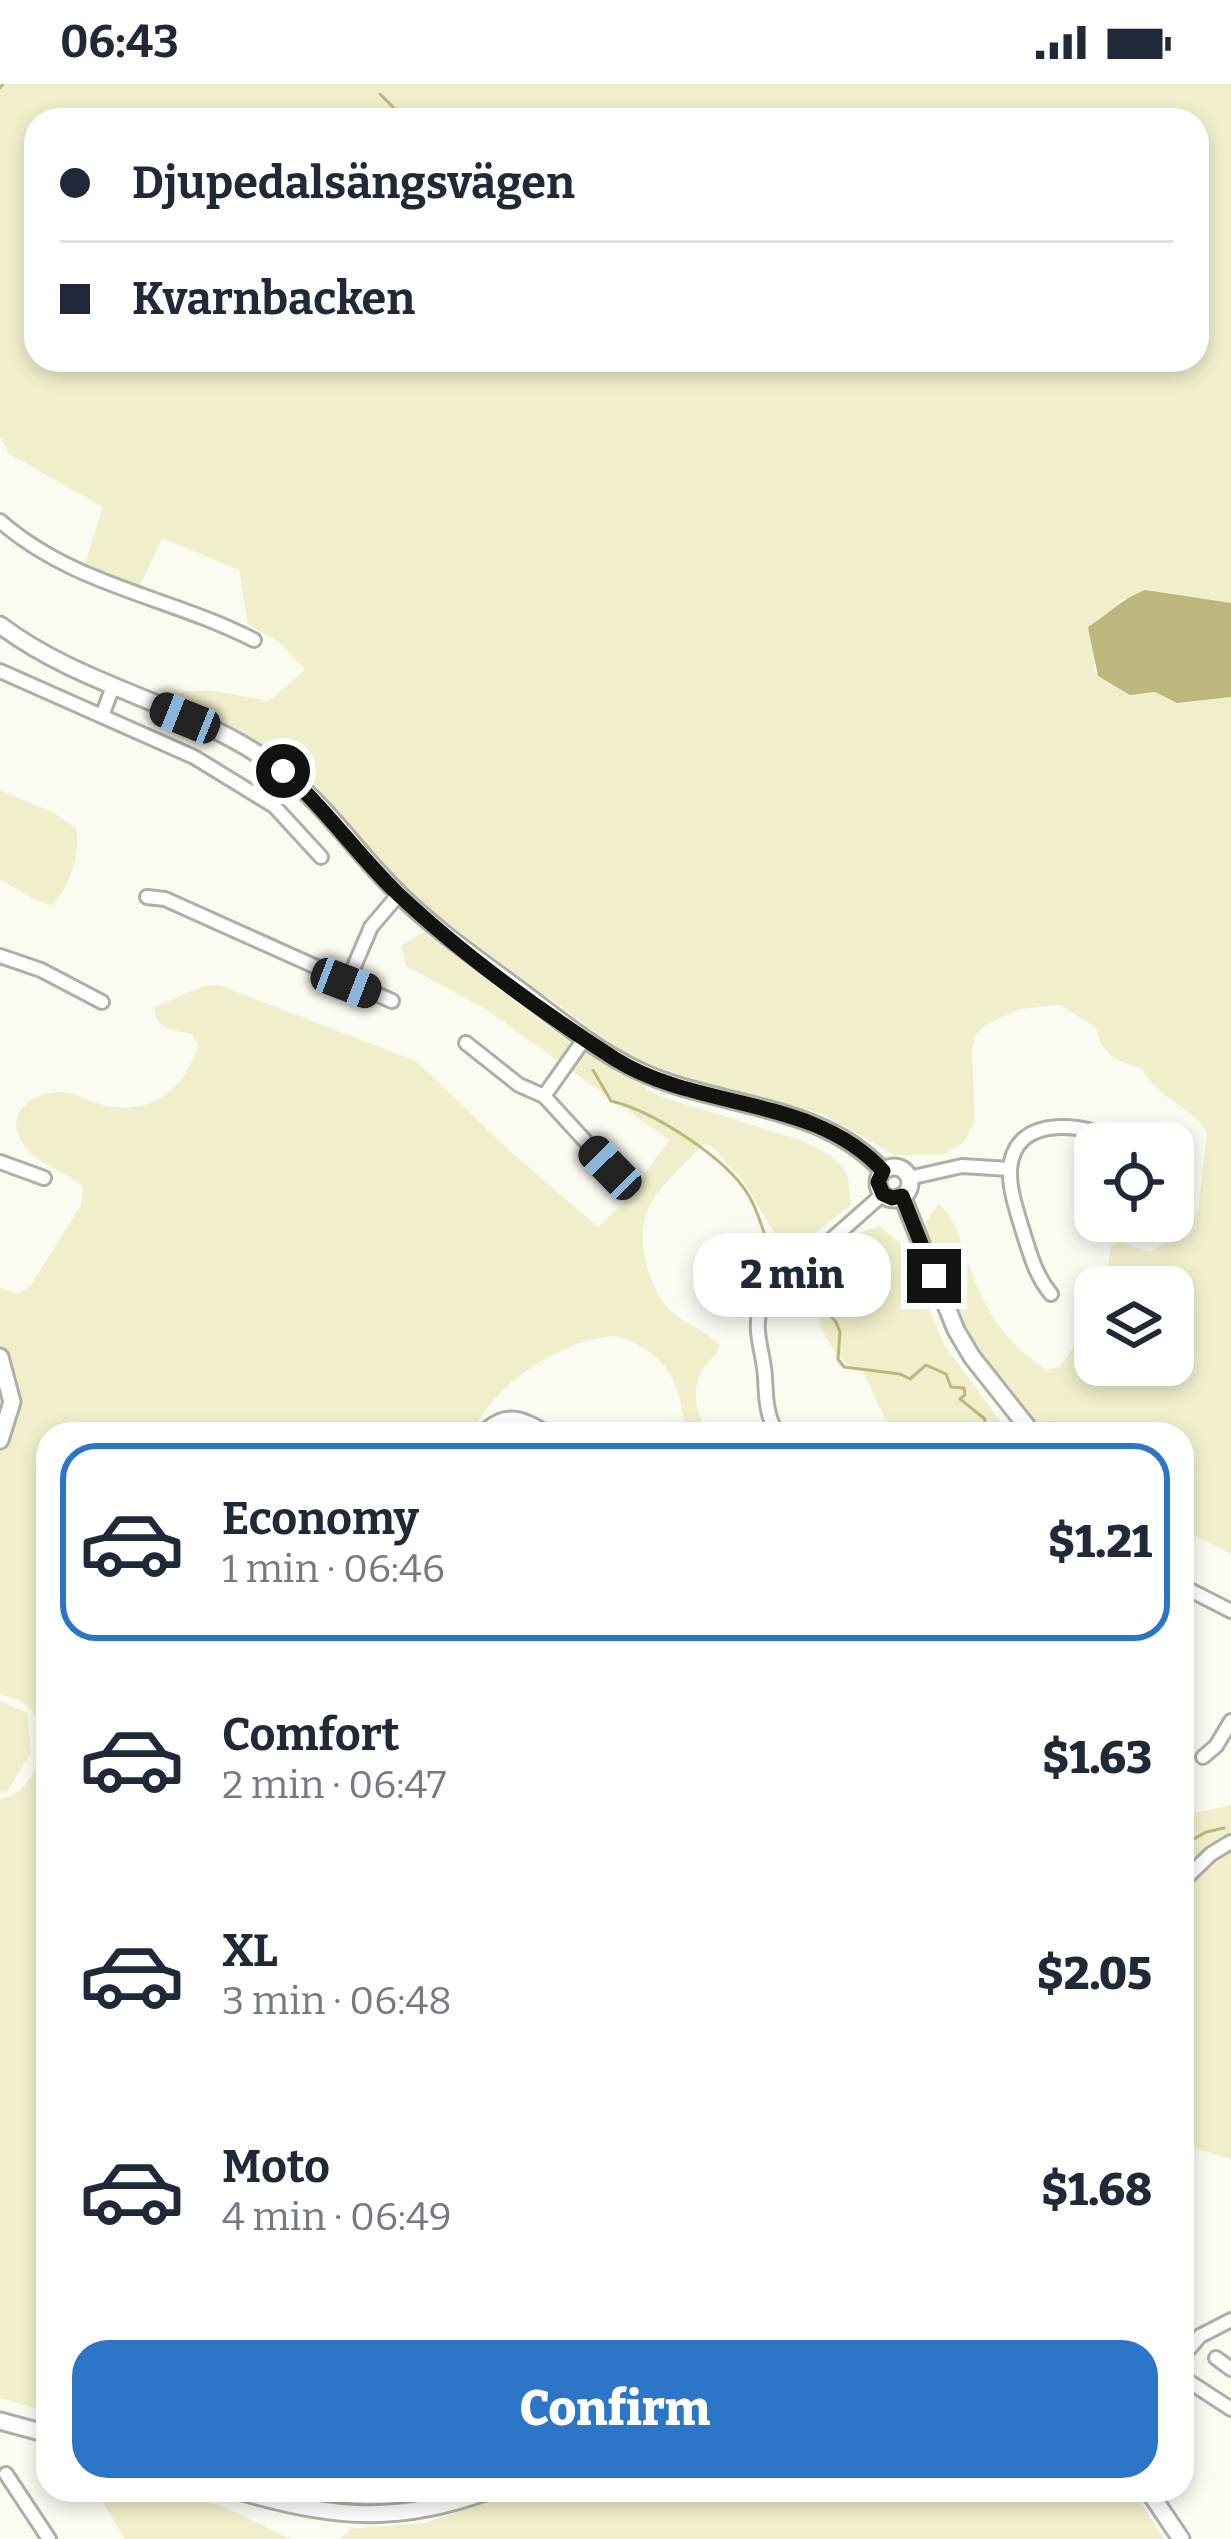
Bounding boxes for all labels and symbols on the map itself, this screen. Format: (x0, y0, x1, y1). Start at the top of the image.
car (145, 688, 225, 748)
route start (256, 744, 310, 798)
car (306, 953, 386, 1013)
car (572, 1130, 648, 1206)
callout: 2 min (694, 1234, 892, 1318)
route end (907, 1249, 961, 1303)

